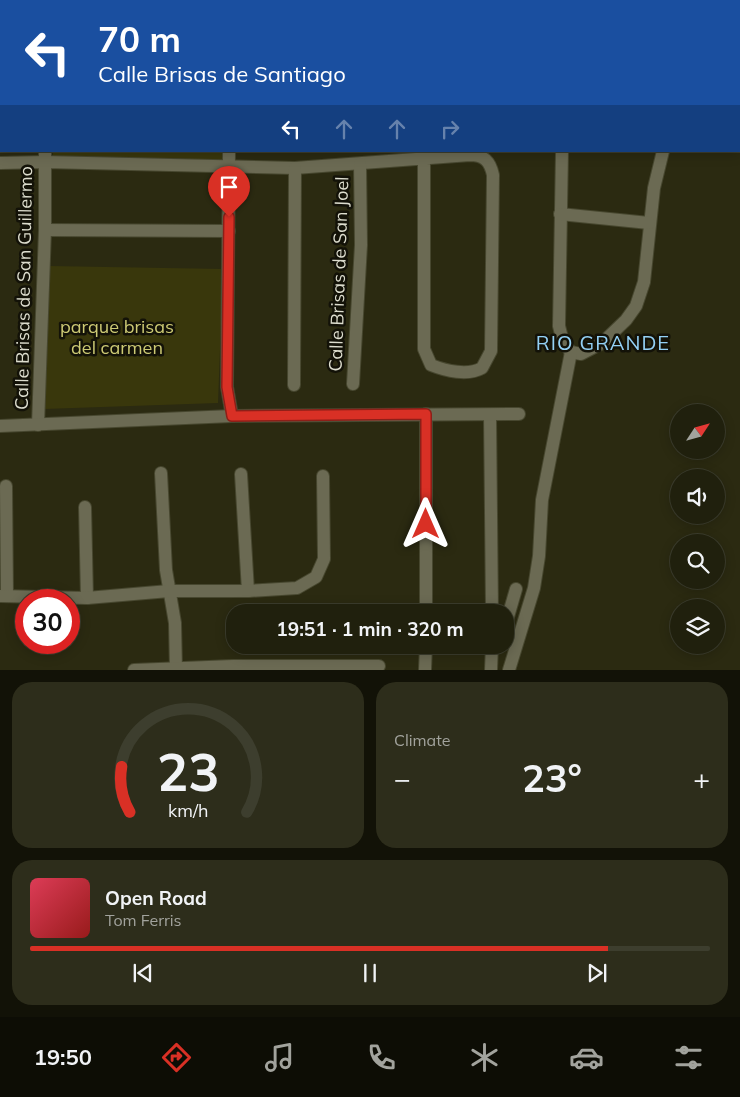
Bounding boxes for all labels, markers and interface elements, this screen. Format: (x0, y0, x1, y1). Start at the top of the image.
text: 70 m (98, 17, 181, 61)
icon: left (15, 20, 80, 85)
text: Calle Brisas de Santiago (98, 60, 346, 88)
icon: left (277, 115, 305, 143)
icon: ahead (330, 115, 358, 143)
icon: ahead (383, 115, 411, 143)
icon: right (436, 115, 464, 143)
street label: Calle Brisas de San Guillermo (10, 166, 37, 410)
pin (208, 166, 250, 217)
icon: arrive (215, 173, 243, 201)
street label: Calle Brisas de San Joel (324, 176, 353, 372)
park label: parque brisas del carmen (60, 315, 174, 359)
district label: RIO GRANDE (536, 330, 670, 355)
north arrow (670, 404, 725, 459)
map controls (670, 404, 725, 654)
button: sound (670, 469, 725, 524)
position arrow (399, 497, 451, 549)
button: search (670, 534, 725, 589)
speed limit sign: 30 (15, 589, 80, 654)
button: layers (670, 599, 725, 654)
text: 19:51 · 1 min · 320 m (276, 617, 464, 641)
text: Climate (394, 730, 450, 750)
text: 23 (157, 739, 219, 804)
text: 23° (522, 754, 582, 802)
text: − (394, 761, 411, 796)
text: + (693, 761, 710, 796)
text: km/h (168, 799, 208, 821)
text: Open Road (105, 886, 207, 910)
text: Tom Ferris (105, 910, 182, 930)
icon: previous (129, 959, 157, 987)
icon: pause (356, 959, 384, 987)
icon: next (583, 959, 611, 987)
icon: directions (159, 1040, 194, 1075)
icon: music (262, 1040, 297, 1075)
icon: phone (364, 1040, 399, 1075)
icon: climate (467, 1040, 502, 1075)
icon: car (569, 1040, 604, 1075)
icon: filters (671, 1040, 706, 1075)
text: 19:50 (34, 1043, 92, 1071)

